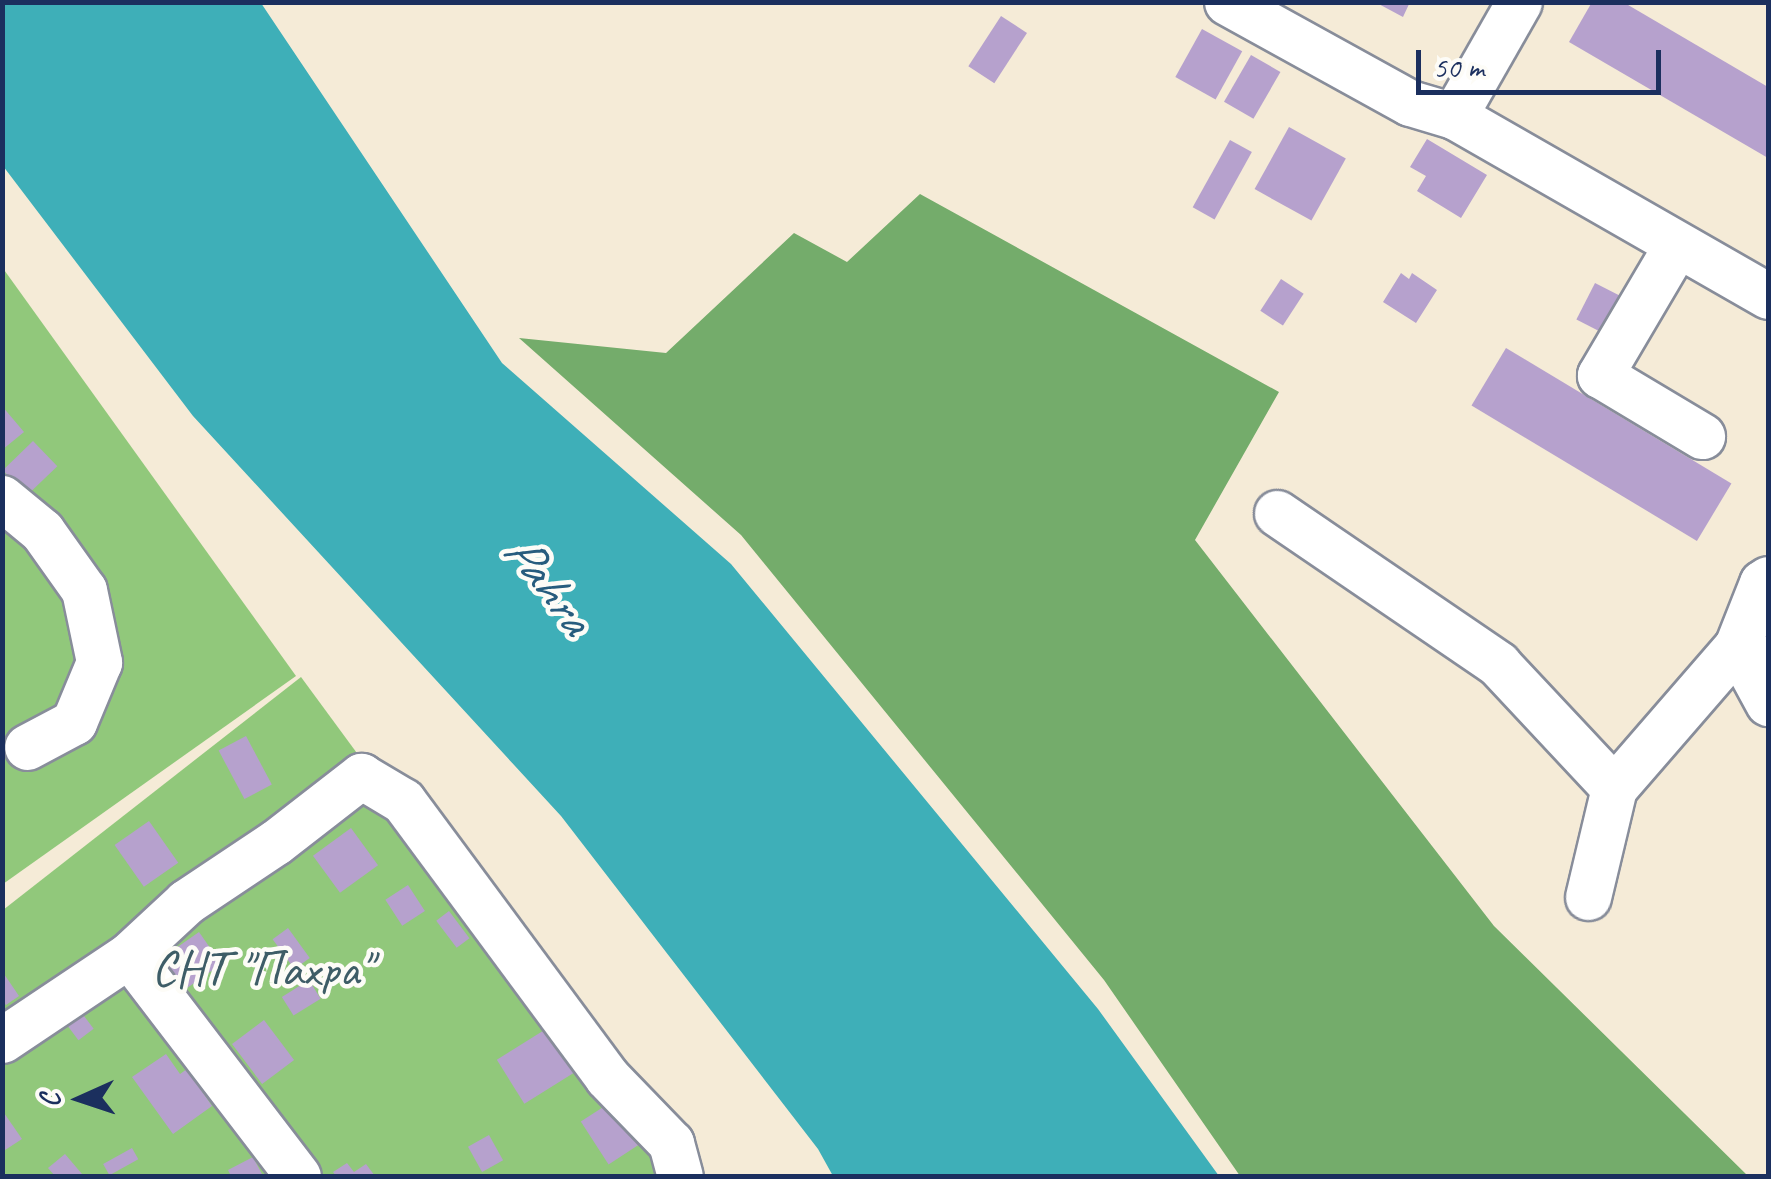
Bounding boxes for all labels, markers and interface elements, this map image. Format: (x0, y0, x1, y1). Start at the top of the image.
scale bar (1421, 30, 1666, 92)
text: 50 m (1433, 48, 1484, 86)
water label: Pahra (490, 522, 606, 646)
park label: СНТ "Пахра" (151, 939, 371, 999)
north arrow (30, 1049, 130, 1149)
text: С (32, 1093, 67, 1108)

